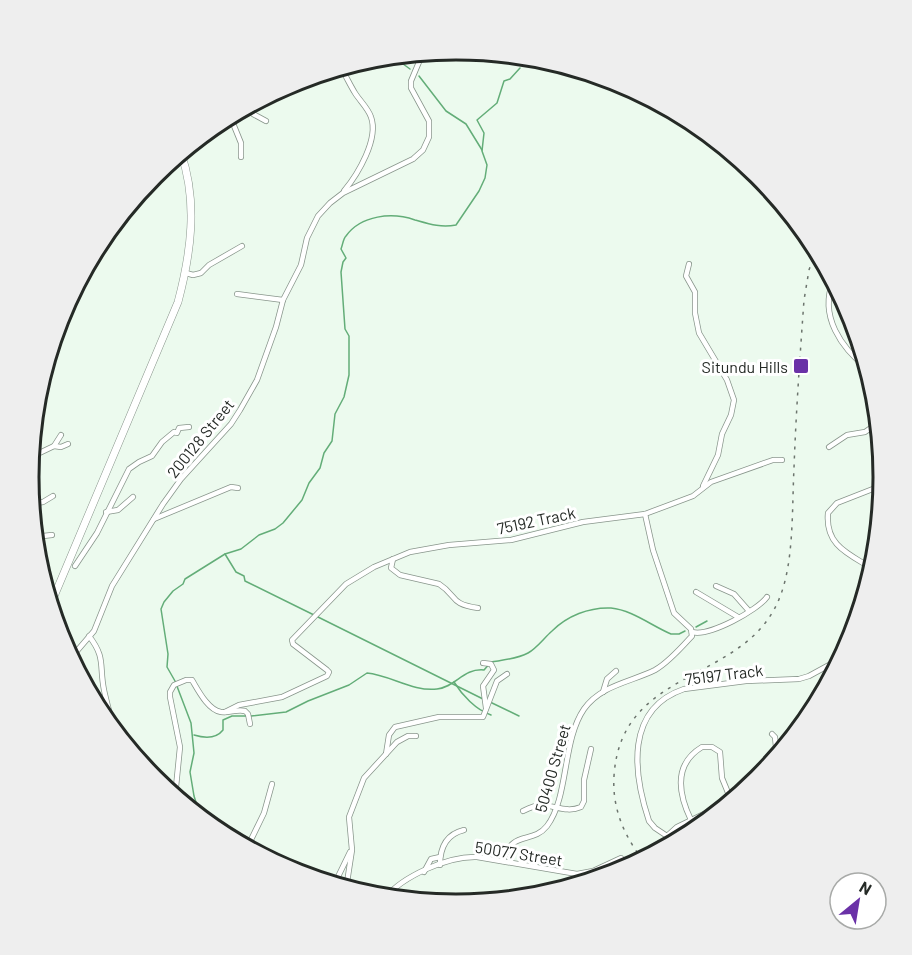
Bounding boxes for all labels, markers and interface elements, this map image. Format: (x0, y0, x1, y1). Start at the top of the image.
place label: Situndu Hills (702, 357, 788, 376)
marker: Situndu Hills (792, 357, 810, 375)
street label: 200128 Street (163, 395, 237, 481)
street label: 75192 Track (495, 502, 577, 538)
street label: 75197 Track (684, 660, 764, 688)
street label: 50400 Street (530, 722, 574, 814)
street label: 50077 Street (474, 837, 564, 869)
north arrow (828, 871, 888, 931)
text: N (856, 877, 875, 898)

